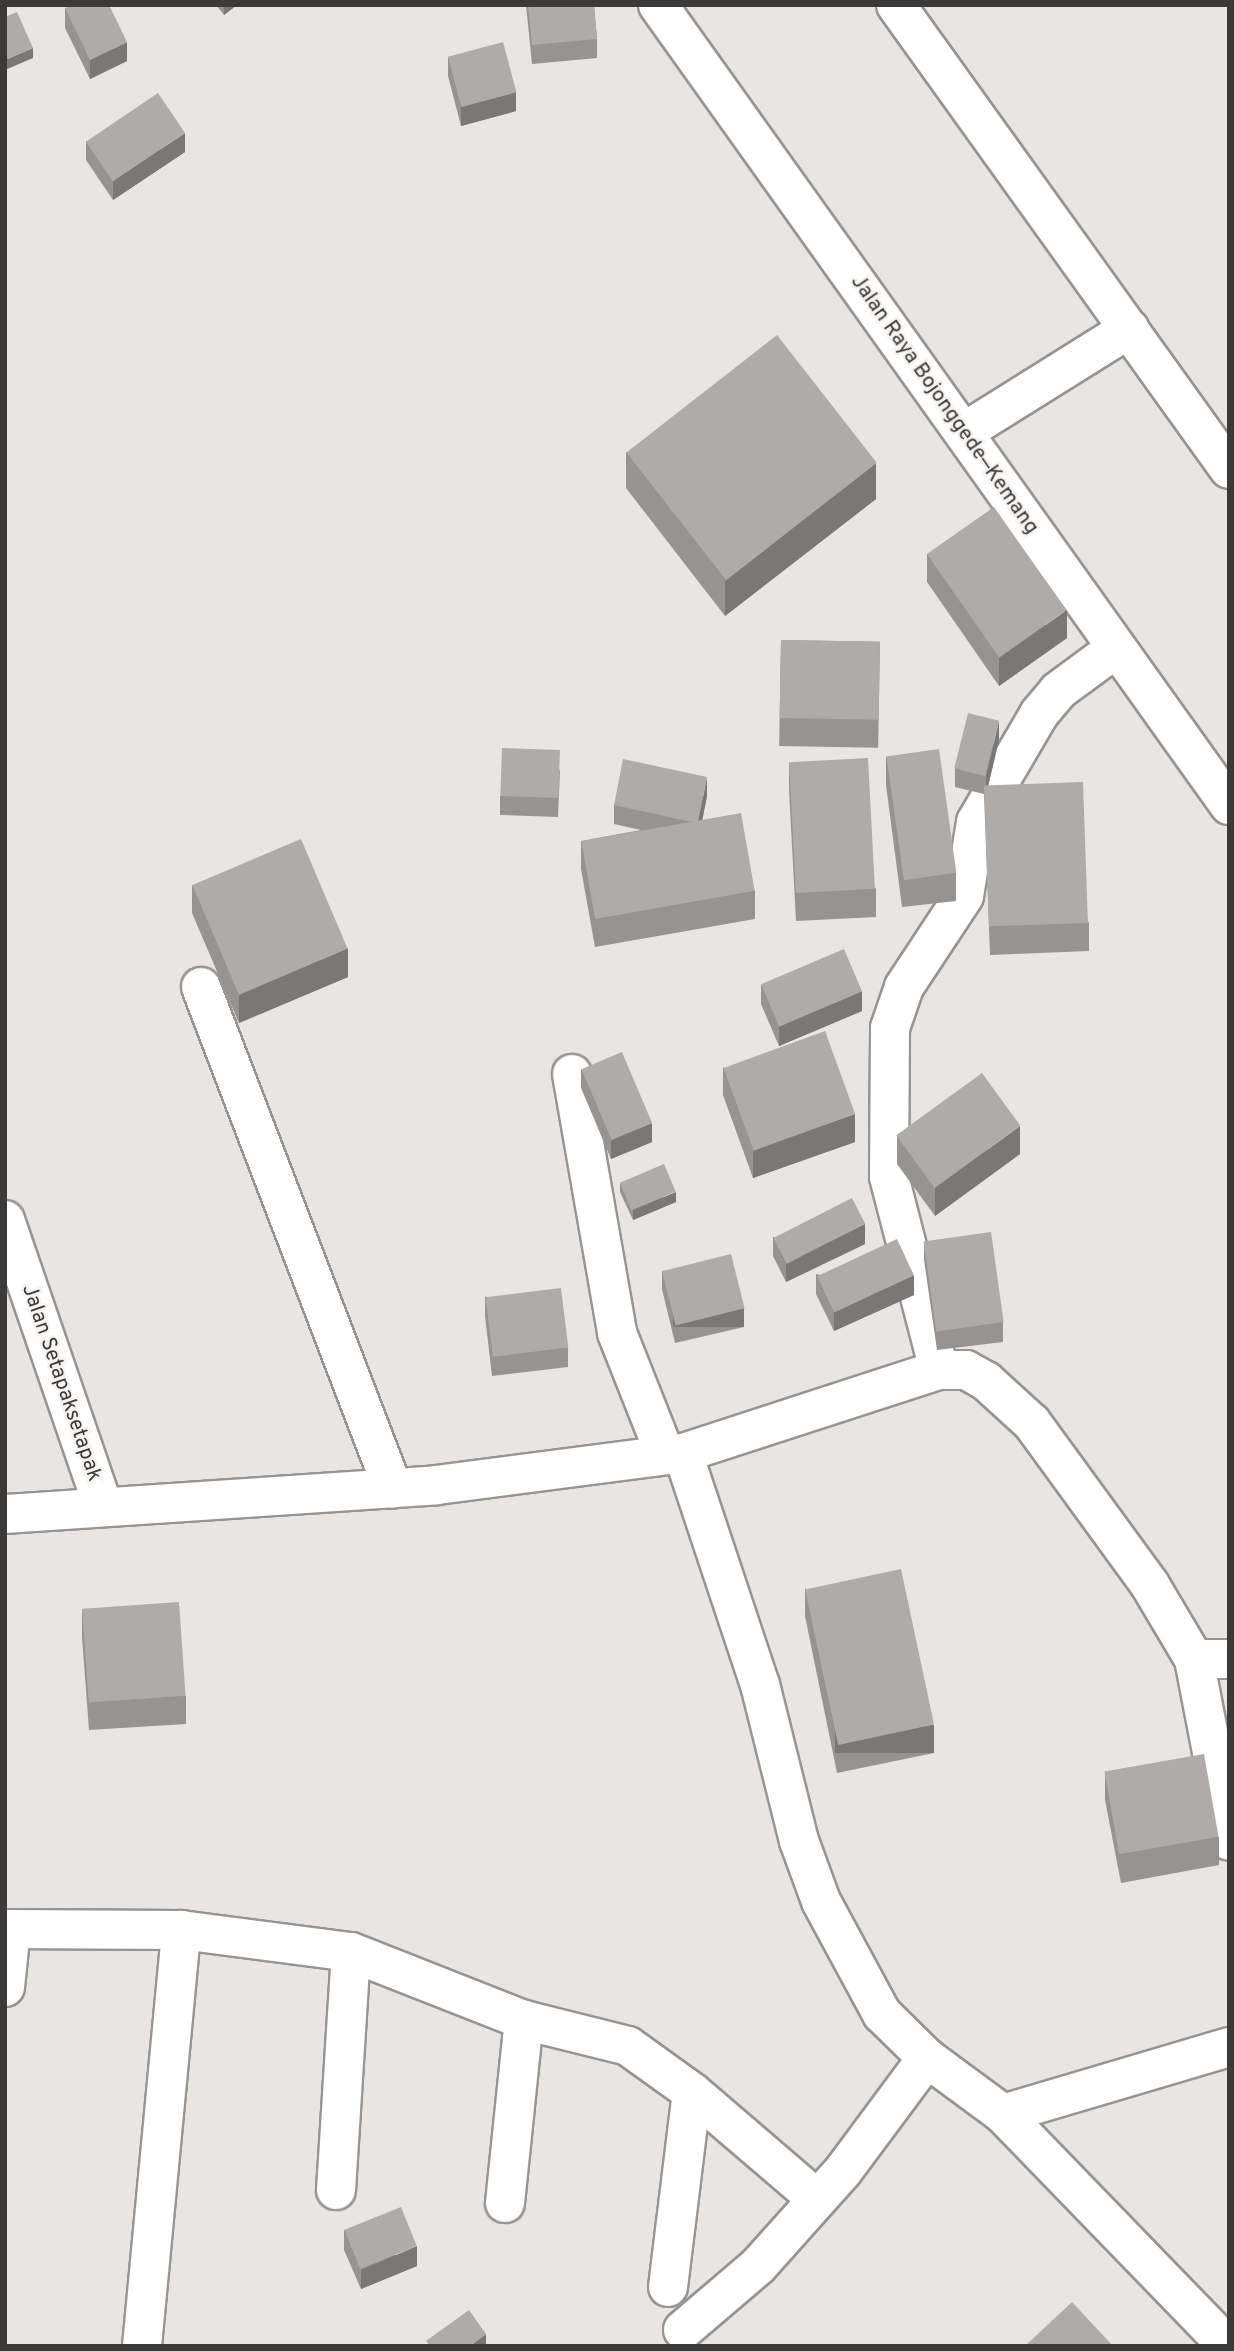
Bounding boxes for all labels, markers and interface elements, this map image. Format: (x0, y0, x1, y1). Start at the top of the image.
street label: Jalan Raya Bojonggede—Kemang (845, 270, 1043, 540)
street label: Jalan Setapaksetapak (15, 1281, 107, 1485)

